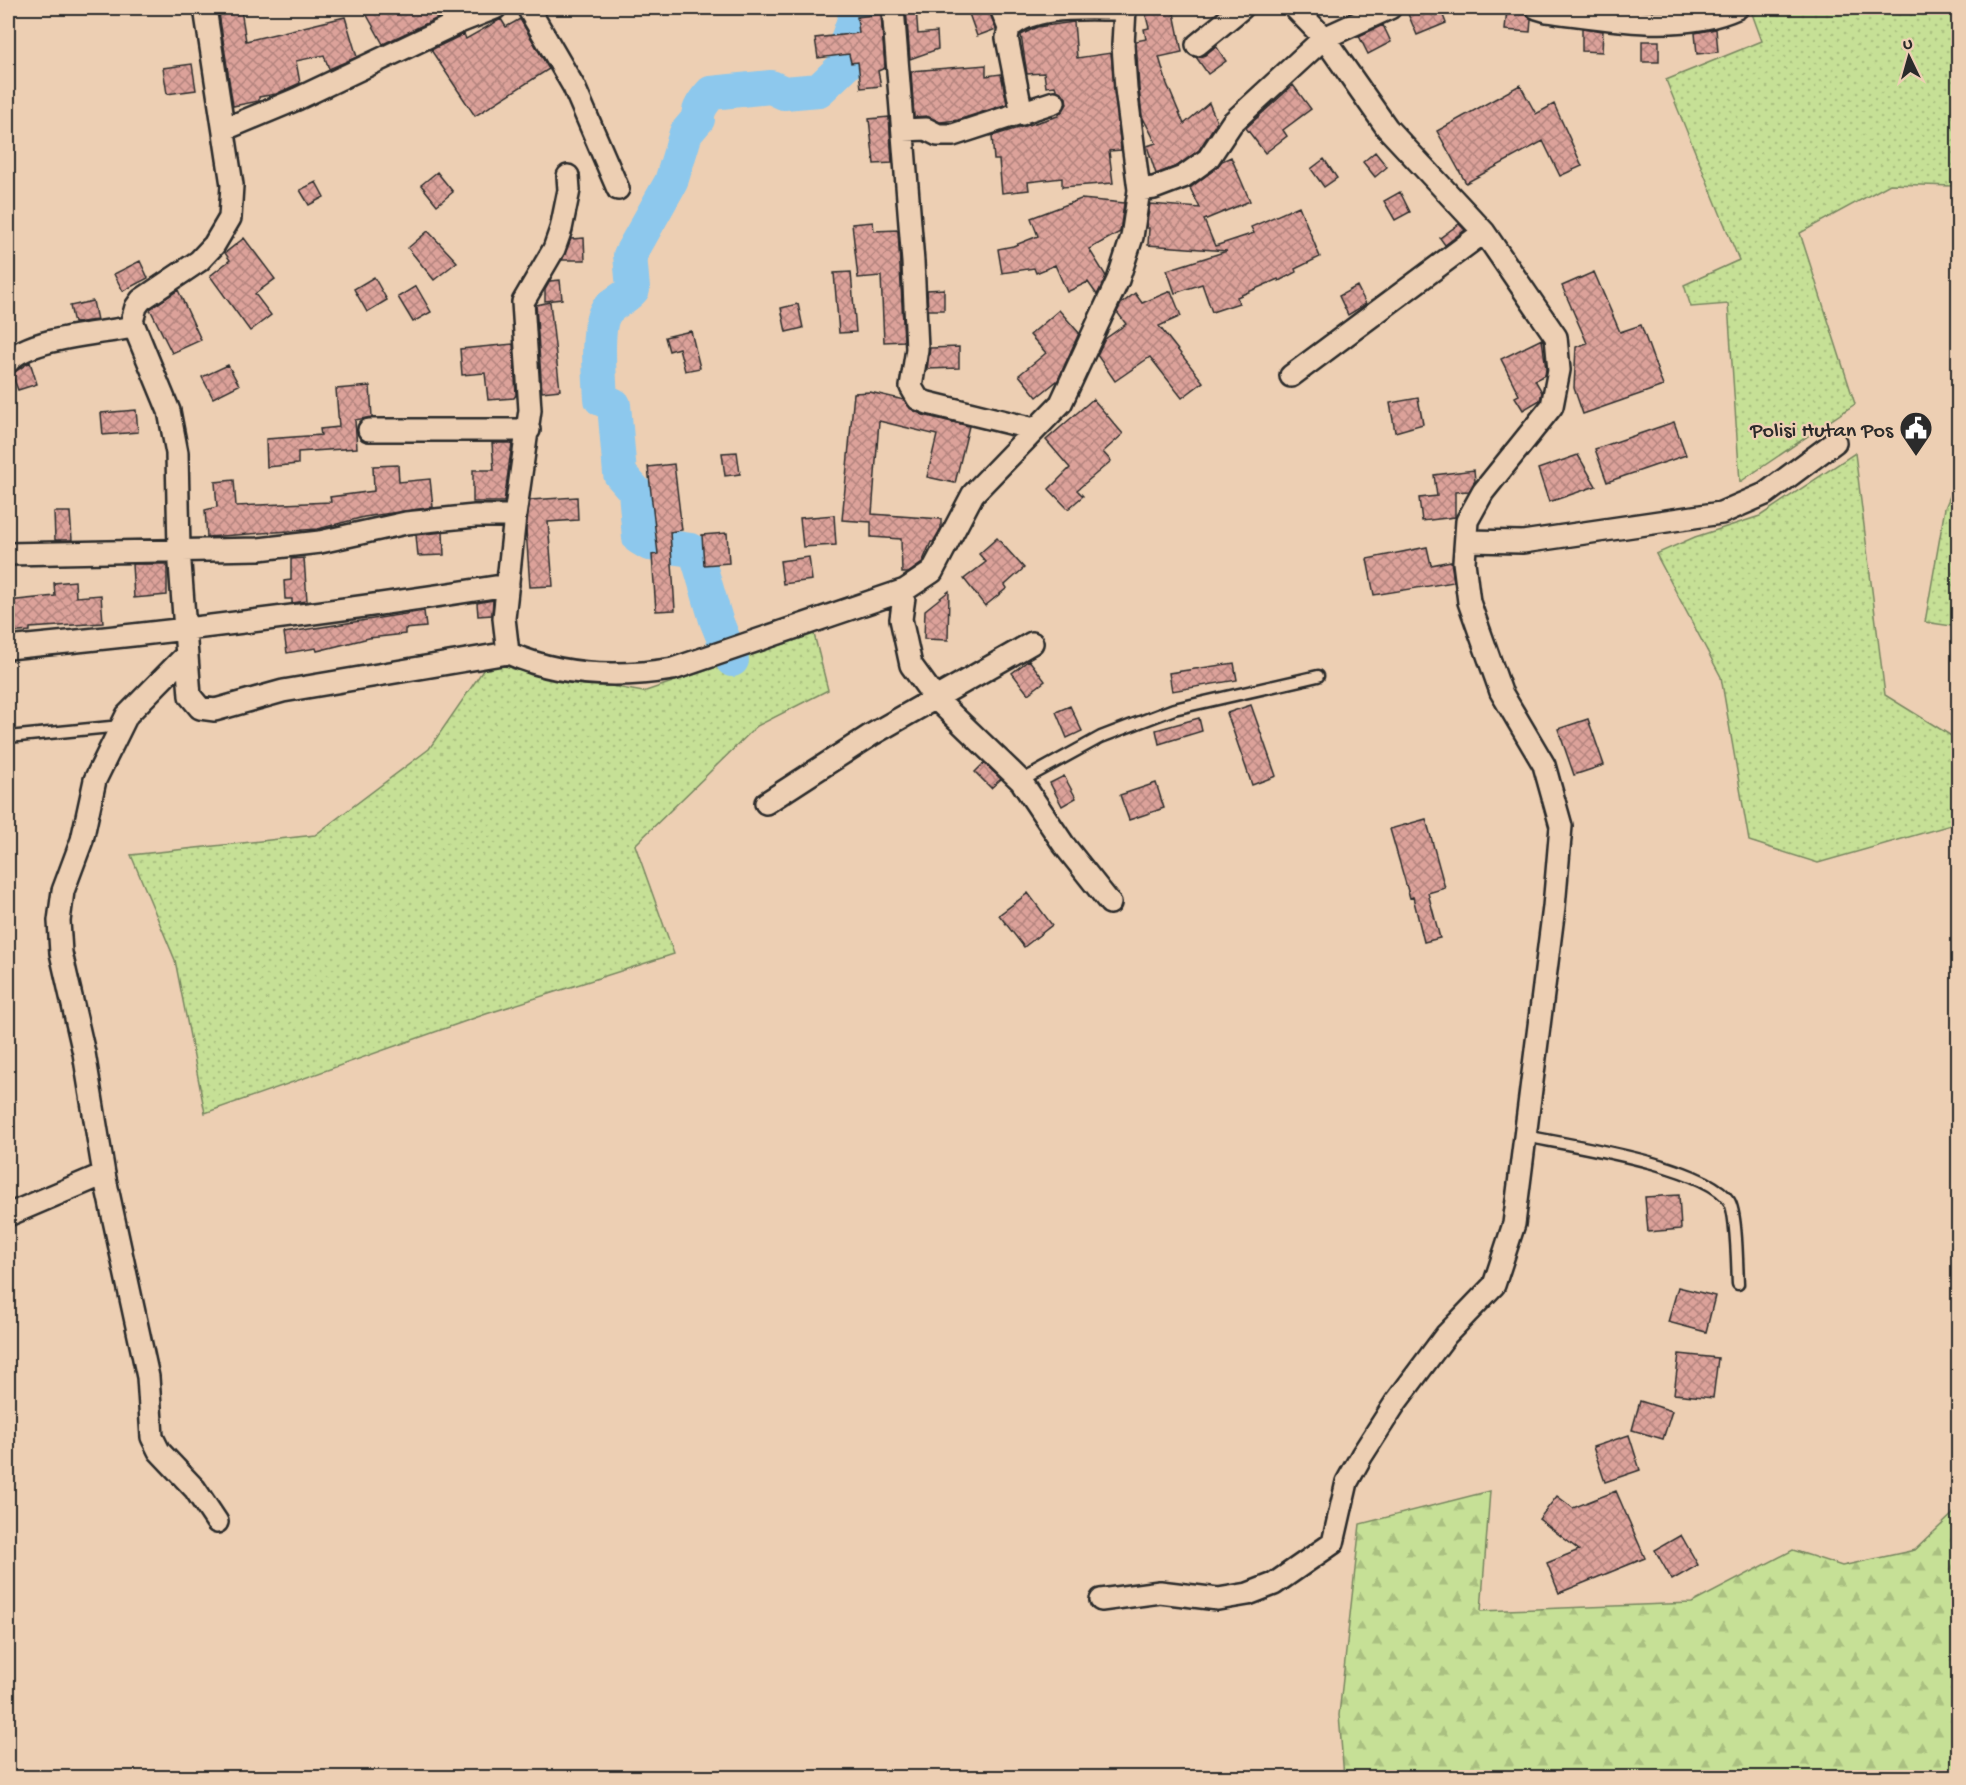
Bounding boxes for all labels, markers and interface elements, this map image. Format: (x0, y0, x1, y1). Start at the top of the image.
north arrow (1879, 27, 1939, 87)
text: U (1903, 36, 1914, 55)
public building icon: Polisi Hutan Pos (1898, 410, 1934, 457)
place label: Polisi Hutan Pos (1749, 419, 1894, 445)

